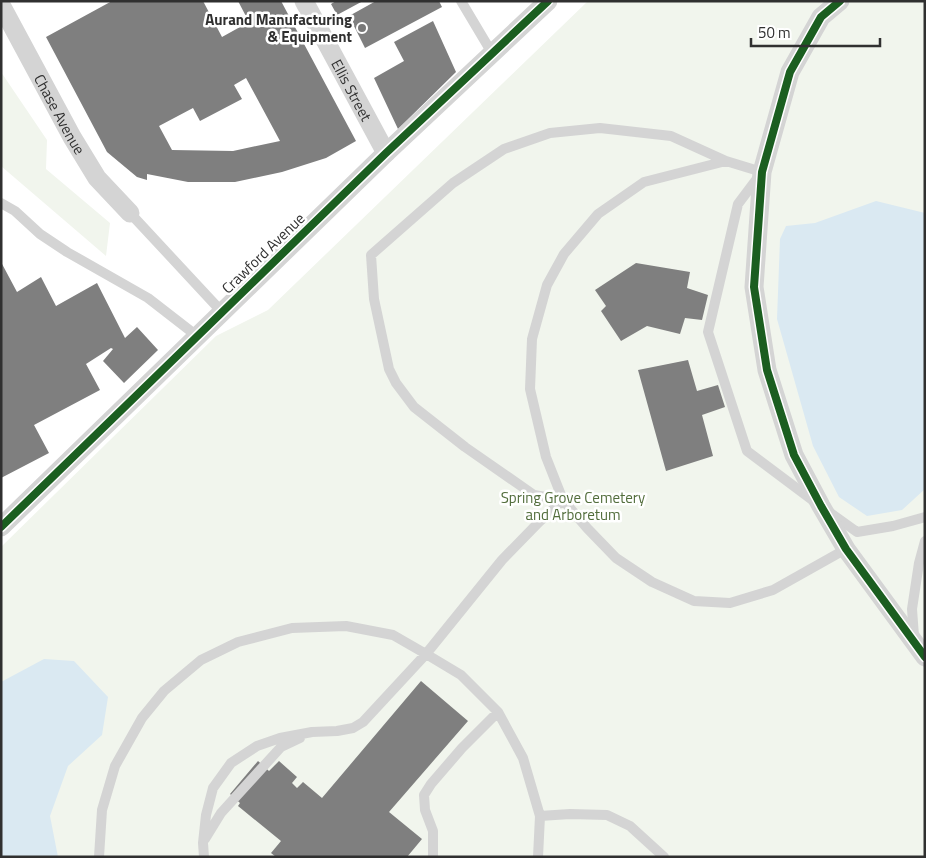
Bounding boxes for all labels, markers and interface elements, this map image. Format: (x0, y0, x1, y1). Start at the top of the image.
place label: Aurand Manufacturing & Equipment (205, 8, 353, 48)
scale bar (751, 15, 880, 47)
text: 50 m (758, 21, 791, 44)
marker: Aurand Manufacturing & Equipment (356, 22, 368, 34)
street label: Ellis Street (326, 55, 378, 126)
street label: Chase Avenue (29, 70, 91, 159)
street label: Crawford Avenue (216, 207, 310, 299)
park label: Spring Grove Cemetery and Arboretum (501, 486, 645, 526)

